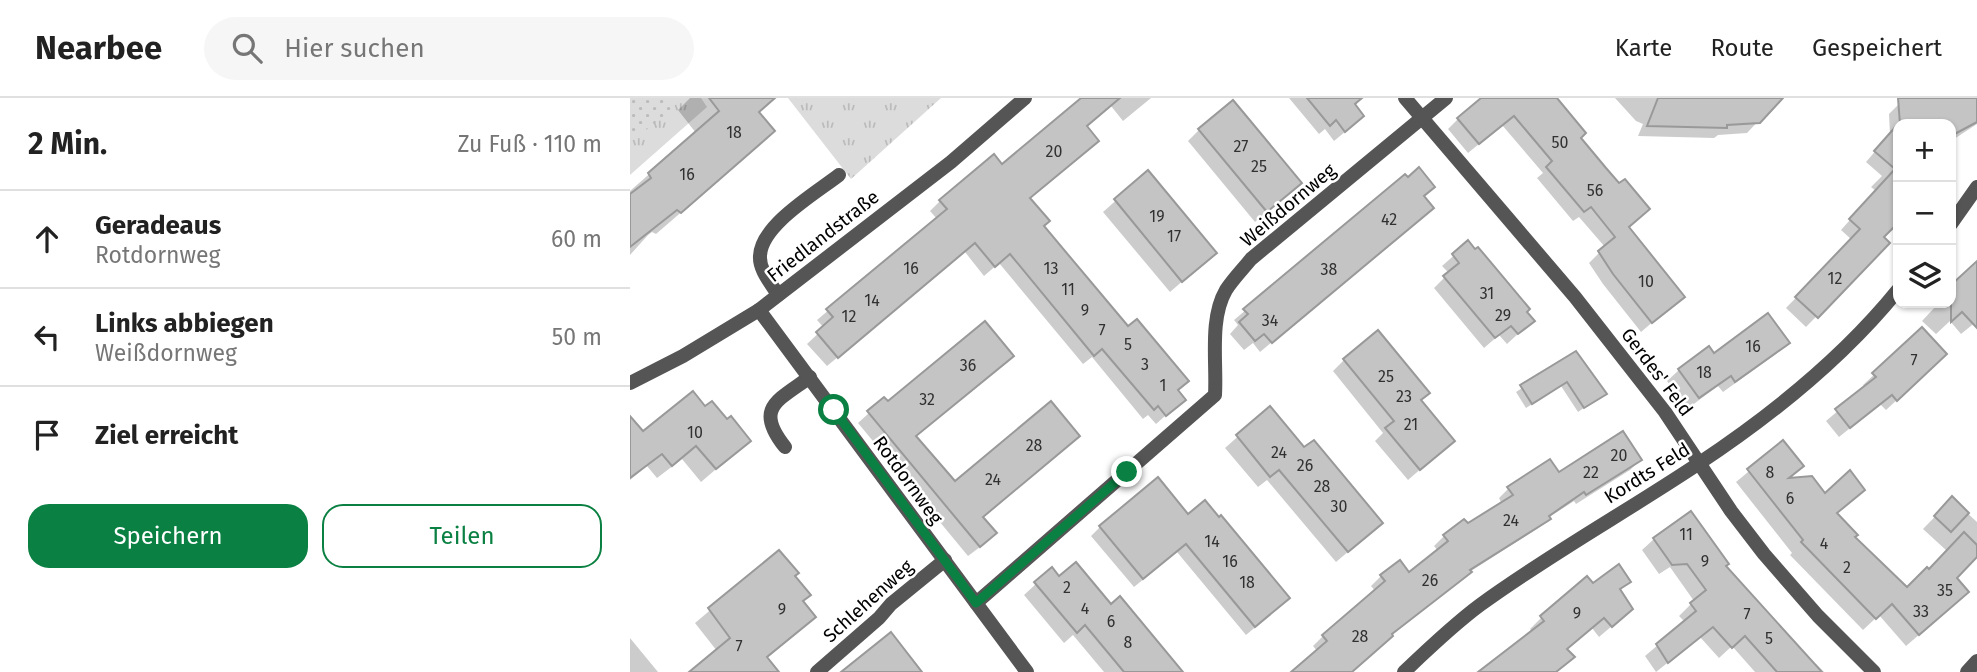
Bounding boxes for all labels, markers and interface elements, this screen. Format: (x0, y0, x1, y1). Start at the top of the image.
search box (204, 17, 694, 80)
text: Nearbee (35, 28, 162, 68)
icon: search (228, 29, 266, 67)
text: Hier suchen (284, 33, 425, 64)
text: Karte (1615, 34, 1672, 62)
text: Route (1710, 34, 1774, 62)
text: Gespeichert (1812, 34, 1942, 62)
map controls (1893, 119, 1956, 308)
button: + (1893, 119, 1956, 182)
house number: 18 (726, 123, 742, 142)
text: 2 Min. (28, 126, 107, 162)
text: Zu Fuß · 110 m (458, 130, 602, 158)
house number: 50 (1552, 133, 1569, 152)
house number: 27 (1234, 137, 1248, 156)
house number: 20 (1046, 142, 1062, 161)
house number: 25 (1251, 157, 1267, 176)
street label: Weißdornweg (1236, 158, 1340, 252)
house number: 16 (679, 165, 695, 184)
house number: 56 (1587, 181, 1603, 200)
button: − (1893, 182, 1956, 245)
street label: Friedlandstraße (762, 185, 884, 287)
house number: 19 (1149, 207, 1165, 226)
text: Geradeaus (95, 210, 221, 241)
house number: 42 (1381, 210, 1397, 229)
icon: ahead (28, 220, 66, 258)
text: 60 m (551, 225, 602, 253)
house number: 17 (1167, 227, 1181, 246)
text: Rotdornweg (95, 241, 221, 269)
button: layers (1893, 245, 1956, 308)
house number: 16 (903, 259, 919, 278)
house number: 13 (1044, 259, 1058, 278)
house number: 38 (1321, 260, 1338, 279)
house number: 12 (1828, 269, 1842, 288)
house number: 10 (1638, 272, 1654, 291)
house number: 11 (1061, 280, 1075, 299)
house number: 31 (1480, 284, 1494, 303)
house number: 14 (864, 291, 880, 310)
house number: 9 (1081, 301, 1089, 320)
house number: 29 (1495, 306, 1511, 325)
house number: 12 (842, 307, 856, 326)
text: Links abbiegen (95, 308, 274, 339)
house number: 34 (1262, 311, 1279, 330)
icon: left (28, 318, 66, 356)
house number: 7 (1098, 321, 1106, 340)
text: 50 m (552, 323, 602, 351)
street label: Gerdes' Feld (1616, 323, 1698, 421)
house number: 5 (1124, 335, 1132, 354)
house number: 16 (1745, 337, 1761, 356)
text: Weißdornweg (95, 339, 237, 367)
house number: 7 (1910, 351, 1918, 370)
house number: 3 (1141, 355, 1149, 374)
house number: 36 (960, 356, 976, 375)
house number: 18 (1696, 363, 1712, 382)
house number: 25 (1378, 367, 1394, 386)
house number: 1 (1160, 376, 1166, 395)
house number: 23 (1396, 387, 1412, 406)
house number: 32 (919, 390, 935, 409)
route start (818, 394, 849, 425)
house number: 21 (1404, 415, 1418, 434)
icon: arrive (28, 416, 66, 454)
text: Ziel erreicht (95, 420, 238, 451)
house number: 10 (687, 423, 703, 442)
street label: Rotdornweg (868, 431, 948, 529)
house number: 28 (1026, 436, 1043, 455)
street label: Kordts Feld (1600, 438, 1694, 508)
house number: 24 (1271, 443, 1287, 462)
house number: 20 (1611, 446, 1627, 465)
route end (1111, 456, 1142, 487)
house number: 26 (1297, 456, 1313, 475)
house number: 22 (1583, 463, 1599, 482)
house number: 8 (1766, 463, 1775, 482)
house number: 24 (985, 470, 1001, 489)
house number: 28 (1314, 477, 1331, 496)
house number: 6 (1786, 489, 1794, 508)
house number: 30 (1331, 497, 1348, 516)
button: Speichern (28, 504, 308, 568)
button: Teilen (322, 504, 602, 568)
house number: 24 (1503, 511, 1519, 530)
house number: 11 (1679, 525, 1693, 544)
house number: 14 (1204, 532, 1220, 551)
house number: 4 (1820, 534, 1829, 553)
house number: 16 (1222, 552, 1238, 571)
house number: 9 (1701, 552, 1709, 571)
street label: Schlehenweg (818, 555, 918, 647)
house number: 2 (1843, 558, 1851, 577)
house number: 26 (1422, 571, 1438, 590)
house number: 18 (1239, 573, 1255, 592)
house number: 2 (1063, 578, 1071, 597)
house number: 35 (1937, 581, 1953, 600)
house number: 4 (1081, 599, 1090, 618)
house number: 9 (778, 600, 786, 619)
house number: 33 (1913, 602, 1929, 621)
house number: 9 (1573, 604, 1581, 623)
house number: 7 (1743, 605, 1751, 624)
house number: 6 (1107, 612, 1115, 631)
house number: 28 (1352, 627, 1369, 646)
house number: 5 (1765, 629, 1773, 648)
house number: 8 (1124, 633, 1133, 652)
house number: 7 (735, 637, 743, 656)

